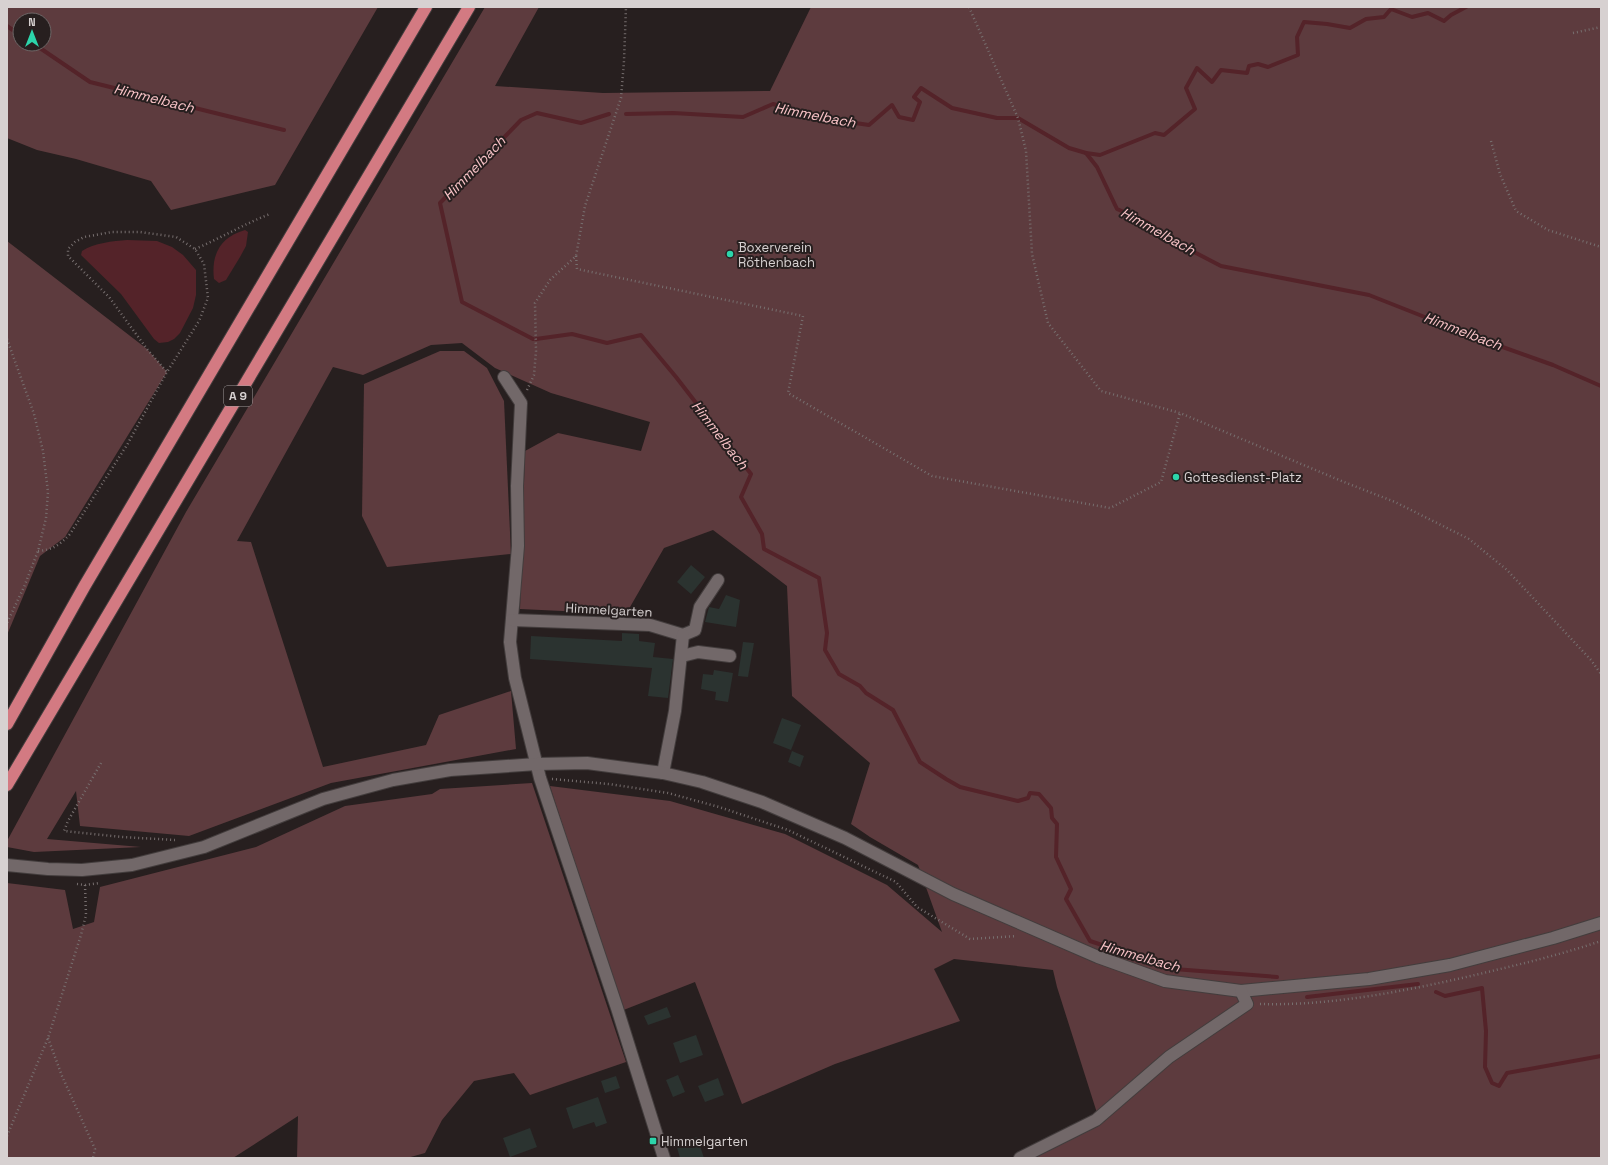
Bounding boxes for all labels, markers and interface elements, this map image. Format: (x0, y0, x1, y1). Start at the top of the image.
north arrow (12, 12, 52, 52)
text: N (28, 15, 36, 29)
water label: Himmelbach (112, 79, 196, 117)
water label: Himmelbach (773, 98, 857, 132)
water label: Himmelbach (439, 132, 509, 204)
water label: Himmelbach (1118, 203, 1199, 259)
place label: Boxerverein Röthenbach (738, 239, 815, 271)
marker: Boxerverein Röthenbach (725, 249, 735, 259)
water label: Himmelbach (1421, 308, 1505, 354)
road number: A 9 (224, 386, 252, 406)
water label: Himmelbach (688, 397, 753, 473)
place label: Gottesdienst-Platz (1184, 469, 1302, 486)
marker: Gottesdienst-Platz (1171, 472, 1181, 482)
street label: Himmelgarten (565, 599, 653, 621)
water label: Himmelbach (1098, 936, 1182, 976)
place label: Himmelgarten (661, 1133, 748, 1150)
marker: Himmelgarten (648, 1136, 658, 1146)

